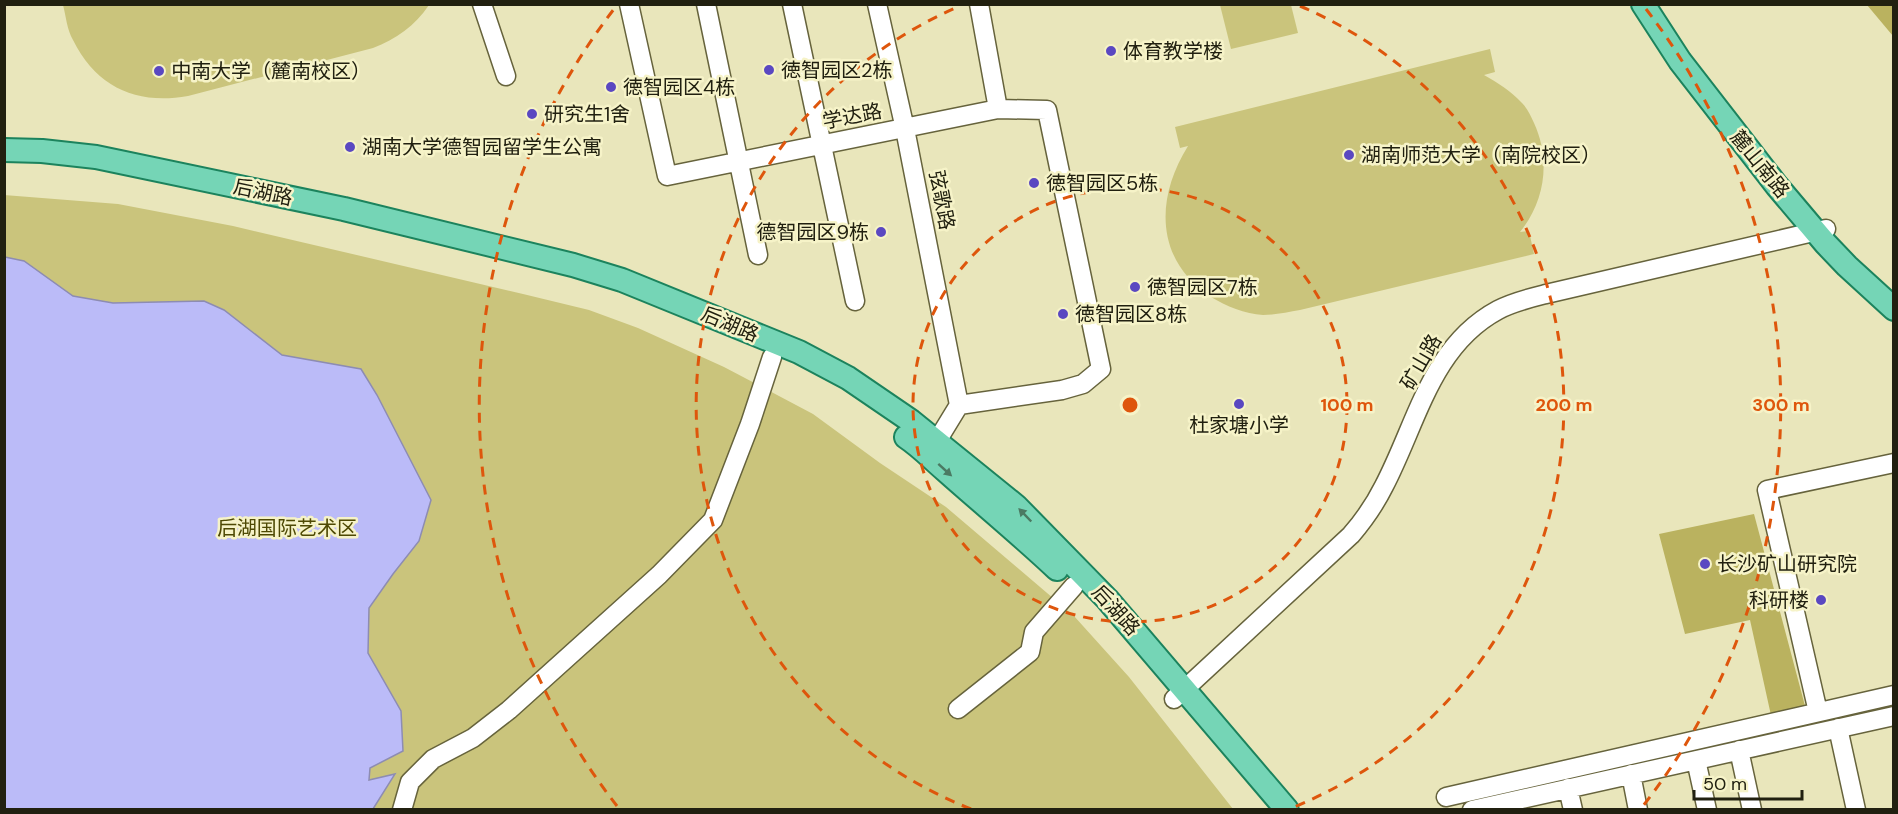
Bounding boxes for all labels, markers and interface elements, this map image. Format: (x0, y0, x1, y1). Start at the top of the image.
place label: 体育教学楼 (1123, 38, 1223, 64)
marker: 体育教学楼 (1104, 44, 1118, 58)
place label: 徳智园区2栋 (781, 57, 893, 83)
place label: 中南大学（麓南校区） (171, 58, 371, 84)
marker: 徳智园区2栋 (762, 63, 776, 77)
marker: 中南大学（麓南校区） (152, 64, 166, 78)
place label: 徳智园区4栋 (623, 74, 735, 100)
marker: 徳智园区4栋 (604, 80, 618, 94)
street label: 学达路 (820, 98, 884, 134)
place label: 研究生1舍 (544, 101, 630, 127)
marker: 研究生1舍 (525, 107, 539, 121)
street label: 麓山南路 (1725, 125, 1795, 203)
place label: 湖南大学德智园留学生公寓 (362, 134, 602, 160)
marker: 湖南大学德智园留学生公寓 (343, 140, 357, 154)
place label: 湖南师范大学（南院校区） (1361, 142, 1601, 168)
marker: 湖南师范大学（南院校区） (1342, 148, 1356, 162)
street label: 弦歌路 (924, 168, 960, 232)
place label: 徳智园区5栋 (1046, 170, 1158, 196)
street label: 后湖路 (231, 173, 295, 211)
marker: 徳智园区5栋 (1027, 176, 1041, 190)
place label: 德智园区9栋 (756, 219, 869, 245)
marker: 德智园区9栋 (874, 225, 888, 239)
place label: 徳智园区7栋 (1147, 274, 1258, 300)
marker: 徳智园区7栋 (1128, 280, 1142, 294)
street label: 后湖路 (697, 300, 763, 348)
place label: 徳智园区8栋 (1075, 301, 1187, 327)
marker: 徳智园区8栋 (1056, 307, 1070, 321)
street label: 矿山路 (1395, 330, 1447, 394)
text: 100 m (1320, 393, 1374, 417)
text: 200 m (1536, 393, 1592, 417)
text: 300 m (1752, 393, 1810, 417)
centre of rings (1120, 395, 1140, 415)
marker: 杜家塘小学 (1232, 397, 1246, 411)
place label: 杜家塘小学 (1189, 412, 1289, 438)
one-way arrow (937, 463, 952, 476)
one-way arrow (1018, 508, 1032, 523)
park label: 后湖国际艺术区 (217, 515, 357, 541)
place label: 长沙矿山研究院 (1717, 551, 1857, 577)
marker: 长沙矿山研究院 (1698, 557, 1712, 571)
street label: 后湖路 (1086, 579, 1146, 641)
place label: 科研楼 (1749, 587, 1809, 613)
marker: 科研楼 (1814, 593, 1828, 607)
scale bar (1694, 763, 1802, 801)
text: 50 m (1703, 772, 1747, 796)

